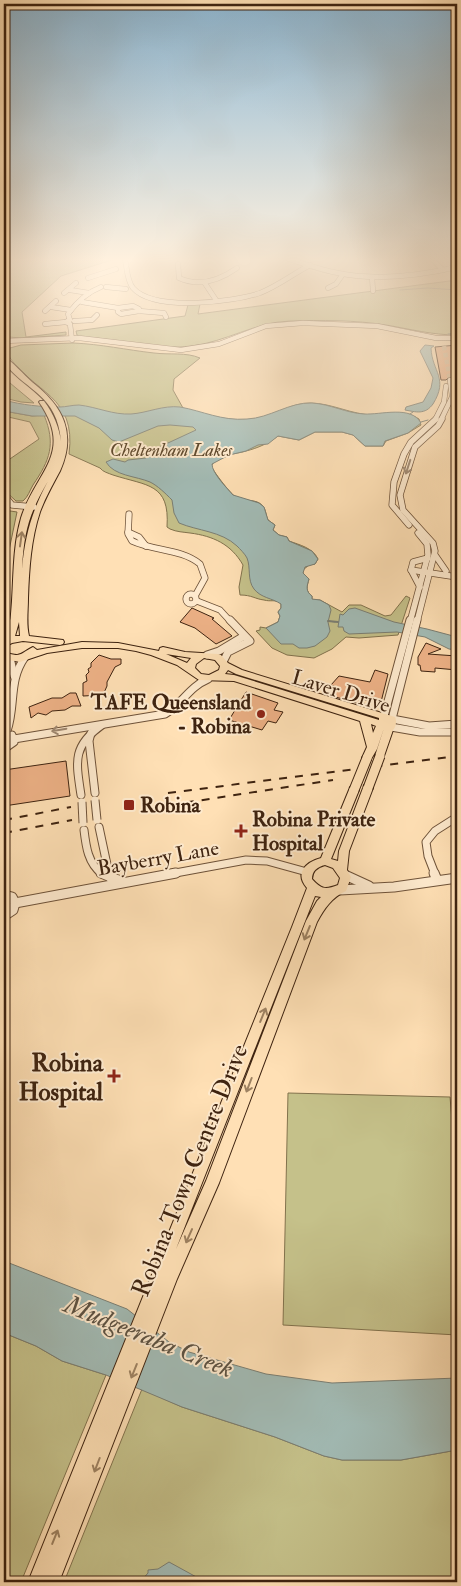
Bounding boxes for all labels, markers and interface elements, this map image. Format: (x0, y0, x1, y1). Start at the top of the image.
park label: Cheltenham Lakes (110, 439, 233, 462)
one-way arrow (403, 458, 413, 474)
one-way arrow (16, 532, 26, 548)
street label: Laver Drive (288, 664, 394, 719)
place label: TAFE Queensland - Robina (90, 689, 252, 740)
marker: TAFE Queensland - Robina (255, 708, 267, 720)
one-way arrow (51, 726, 67, 736)
place label: Robina (140, 792, 202, 819)
marker: Robina (122, 798, 136, 812)
place label: Robina Private Hospital (252, 806, 375, 857)
marker: Robina Private Hospital (234, 824, 248, 838)
street label: Bayberry Lane (95, 834, 221, 882)
one-way arrow (302, 925, 311, 940)
one-way arrow (259, 1008, 268, 1023)
street label: Robina Town Centre Drive (126, 1040, 255, 1301)
place label: Robina Hospital (18, 1048, 104, 1108)
marker: Robina Hospital (107, 1069, 121, 1083)
one-way arrow (244, 1077, 253, 1092)
one-way arrow (184, 1228, 194, 1243)
water label: Mudgeeraba Creek (58, 1288, 238, 1385)
one-way arrow (129, 1363, 138, 1378)
one-way arrow (92, 1457, 101, 1472)
one-way arrow (50, 1530, 60, 1545)

